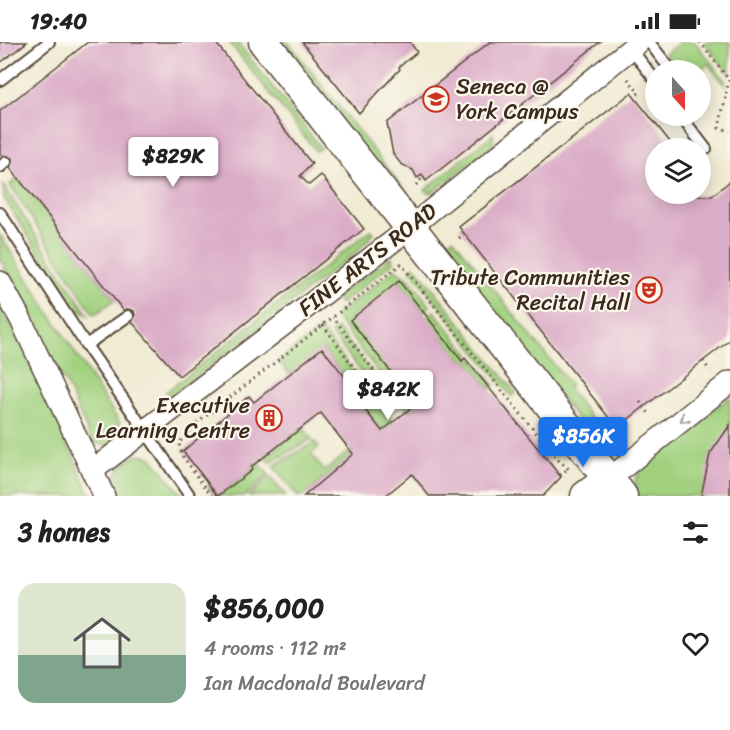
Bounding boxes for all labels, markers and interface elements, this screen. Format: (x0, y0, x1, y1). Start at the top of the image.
text: 19:40 (30, 2, 87, 41)
north arrow (645, 60, 711, 126)
map controls (645, 60, 711, 204)
place label: Seneca @ York Campus (456, 67, 579, 131)
school or university icon: Seneca @ York Campus (421, 84, 451, 114)
pin: $829K (131, 137, 215, 188)
button: layers (645, 138, 711, 204)
text: $829K (142, 139, 204, 174)
street label: FINE ARTS ROAD (289, 192, 446, 327)
place label: Tribute Communities Recital Hall (430, 258, 631, 322)
theatre icon: Tribute Communities Recital Hall (634, 275, 664, 305)
pin: $842K (346, 370, 430, 421)
text: $842K (357, 372, 419, 407)
place label: Executive Learning Centre (96, 386, 250, 450)
building icon: Executive Learning Centre (254, 403, 284, 433)
one-way arrow (680, 411, 691, 422)
pin: $856K (541, 417, 625, 468)
text: $856K (552, 419, 614, 454)
text: 3 homes (18, 509, 110, 555)
icon: filters (679, 516, 712, 549)
text: $856,000 (204, 585, 324, 631)
icon: home (66, 607, 138, 679)
icon: heart (679, 627, 712, 660)
text: 4 rooms · 112 m² (204, 631, 347, 666)
text: Ian Macdonald Boulevard (204, 666, 425, 701)

